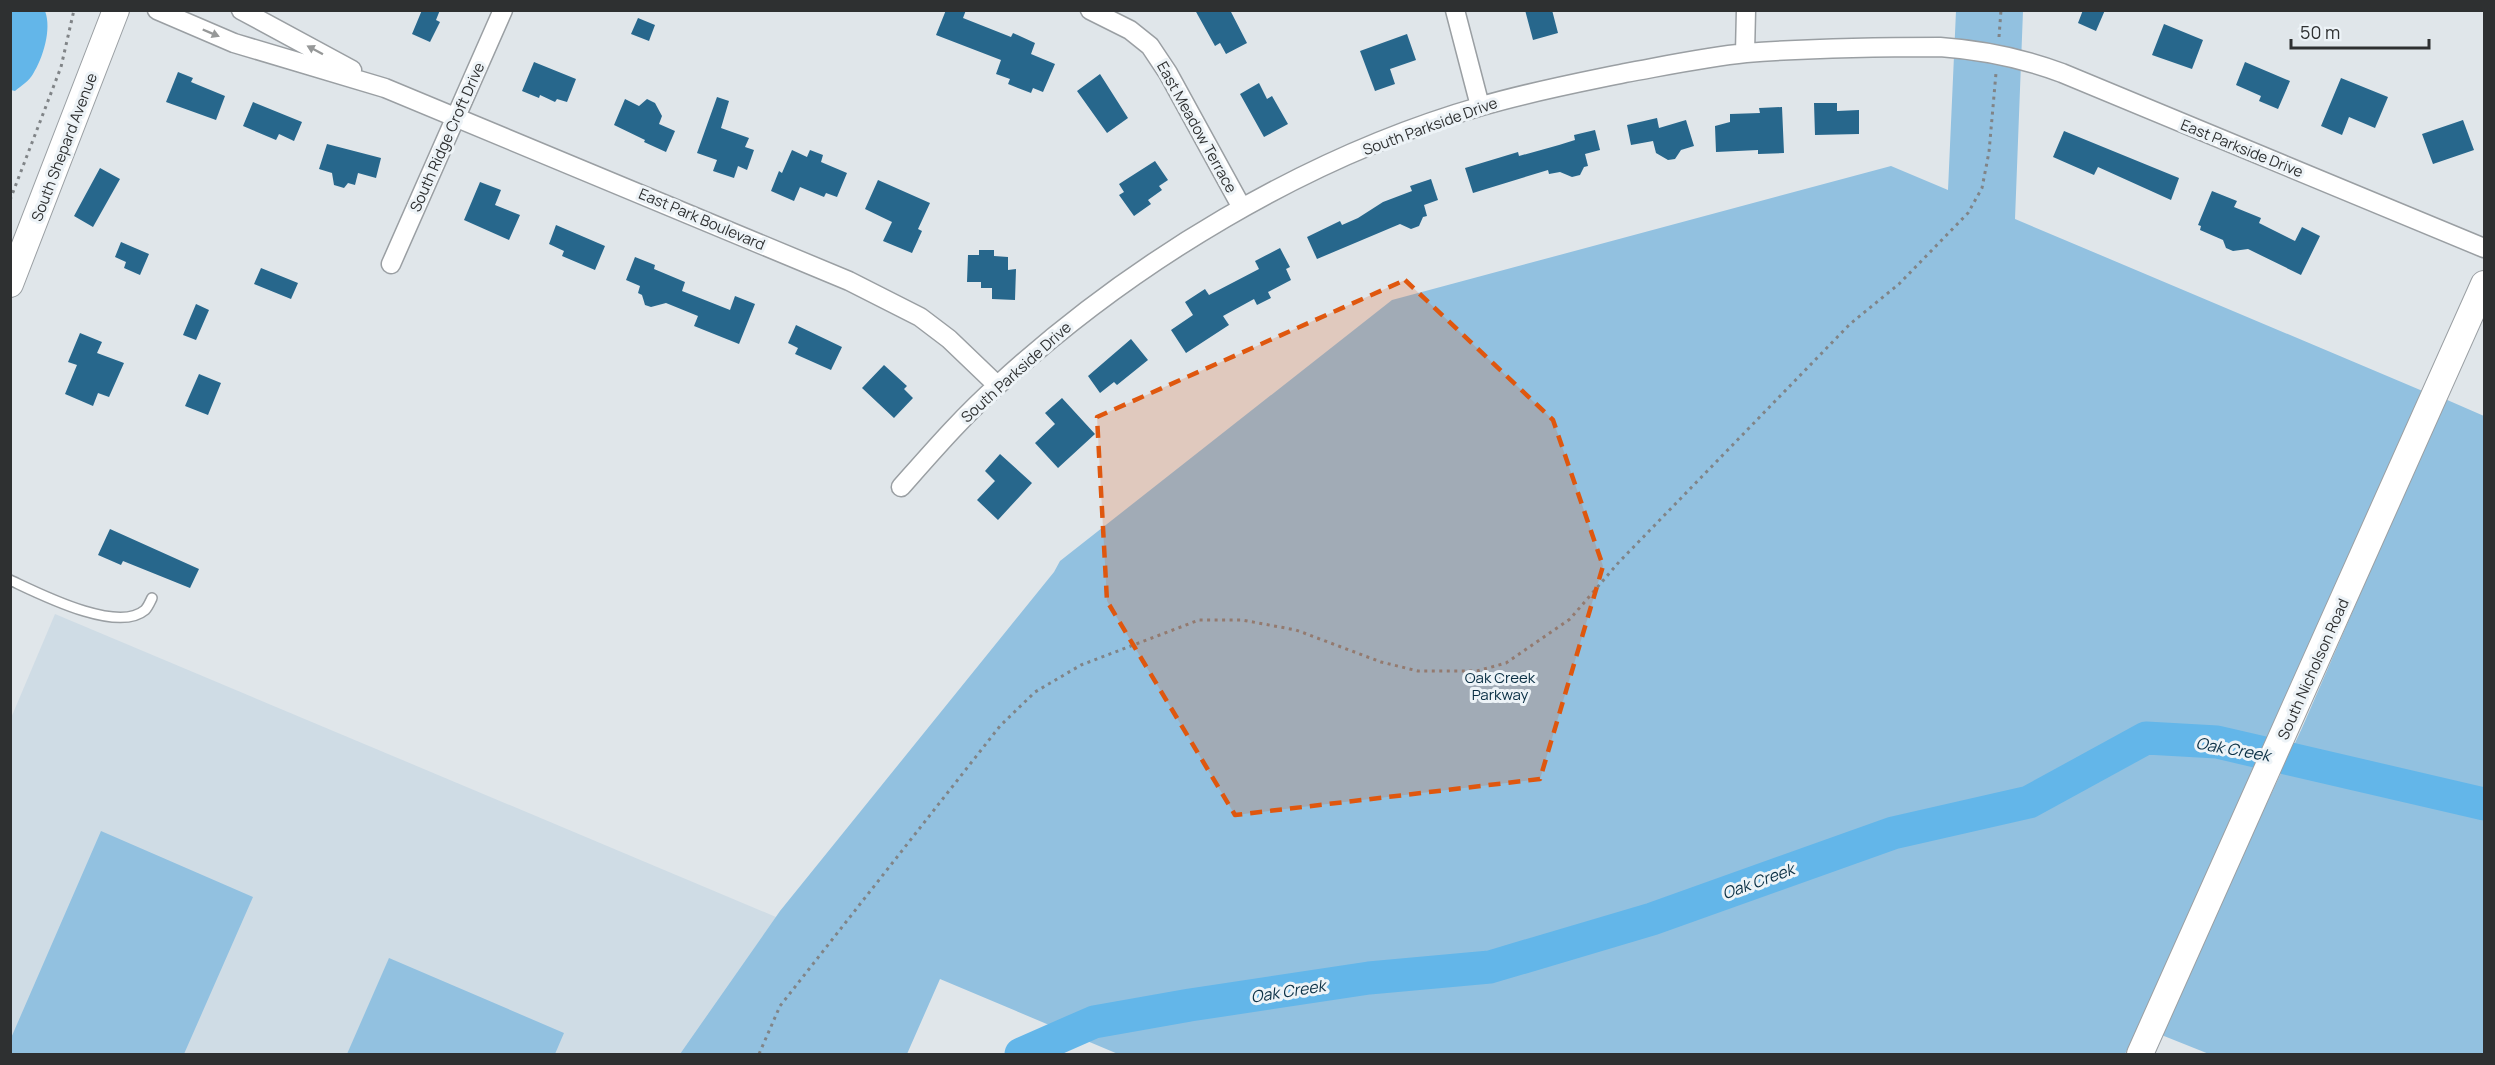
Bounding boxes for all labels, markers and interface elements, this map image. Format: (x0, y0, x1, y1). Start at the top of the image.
scale bar (2291, 12, 2429, 50)
text: 50 m (2300, 20, 2340, 44)
one-way arrow (203, 28, 221, 38)
one-way arrow (306, 45, 323, 55)
street label: East Meadow Terrace (1152, 57, 1242, 197)
street label: South Ridge Croft Drive (405, 59, 490, 215)
street label: South Shepard Avenue (26, 70, 102, 224)
street label: South Parkside Drive (1360, 92, 1500, 160)
street label: East Parkside Drive (2178, 114, 2307, 182)
street label: East Park Boulevard (636, 183, 768, 255)
street label: South Parkside Drive (956, 317, 1076, 427)
street label: South Nicholson Road (2272, 595, 2354, 743)
park label: Oak Creek Parkway (1465, 667, 1536, 705)
water label: Oak Creek (2194, 732, 2274, 767)
water label: Oak Creek (1719, 857, 1799, 904)
water label: Oak Creek (1249, 974, 1329, 1008)

